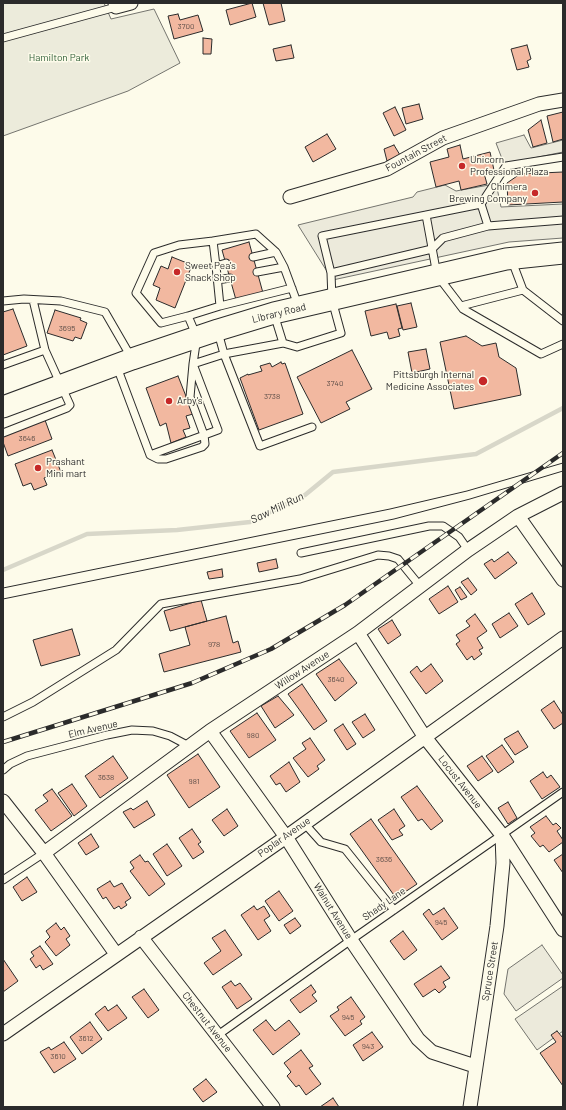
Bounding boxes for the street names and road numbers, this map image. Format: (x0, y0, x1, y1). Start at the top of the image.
street label: Fountain Street (383, 132, 449, 174)
street label: Library Road (251, 301, 307, 325)
street label: Willow Avenue (273, 648, 331, 692)
street label: Elm Avenue (67, 717, 119, 741)
street label: Locust Avenue (436, 753, 484, 811)
street label: Poplar Avenue (255, 814, 313, 860)
street label: Walnut Avenue (311, 881, 355, 941)
street label: Shady Lane (360, 885, 408, 923)
street label: Spruce Street (479, 940, 501, 1002)
street label: Chestnut Avenue (180, 989, 234, 1055)

